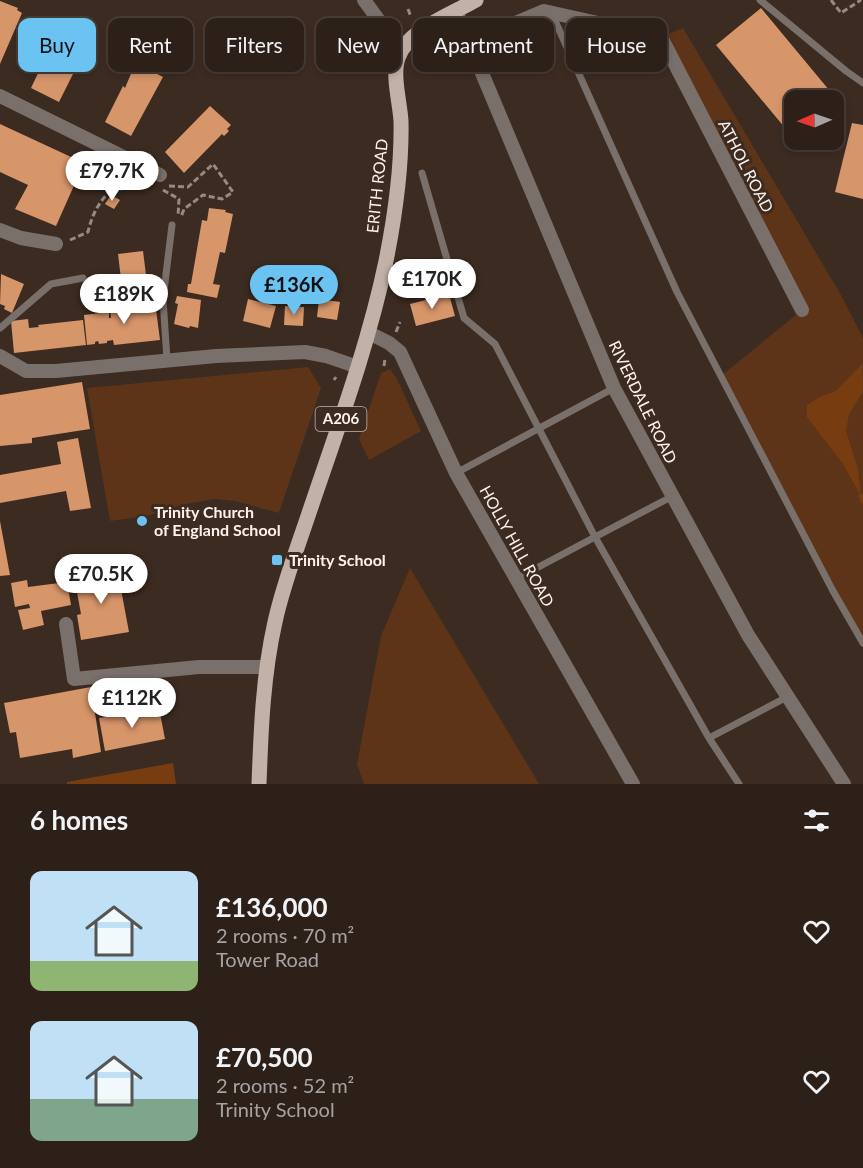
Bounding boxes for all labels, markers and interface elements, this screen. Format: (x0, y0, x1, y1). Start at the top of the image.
chip: Buy (18, 18, 96, 72)
chip: Rent (108, 18, 193, 72)
chip: Filters (205, 18, 304, 72)
chip: New (316, 18, 401, 72)
chip: Apartment (413, 18, 554, 72)
chip: House (566, 18, 667, 72)
north arrow (784, 90, 844, 150)
map controls (784, 90, 844, 150)
street label: ATHOL ROAD (715, 116, 778, 215)
street label: ERITH ROAD (362, 138, 391, 234)
pin: £79.7K (63, 151, 161, 202)
text: £79.7K (80, 158, 144, 182)
pin: £170K (390, 259, 474, 310)
pin: £136K (252, 265, 336, 316)
text: £170K (402, 266, 462, 290)
text: £136K (264, 272, 324, 296)
pin: £189K (82, 274, 166, 325)
text: £189K (94, 281, 154, 305)
street label: RIVERDALE ROAD (605, 337, 681, 466)
road number: A206 (316, 407, 366, 431)
street label: HOLLY HILL ROAD (476, 482, 559, 610)
place label: Trinity Church of England School (154, 502, 281, 539)
marker: Trinity Church of England School (135, 514, 149, 528)
place label: Trinity School (289, 550, 386, 569)
marker: Trinity School (270, 553, 284, 567)
pin: £70.5K (52, 554, 150, 605)
text: £70.5K (69, 561, 133, 585)
pin: £112K (90, 678, 174, 729)
text: £112K (102, 685, 162, 709)
text: 6 homes (30, 804, 128, 836)
icon: filters (800, 804, 833, 837)
text: £136,000 (216, 891, 328, 923)
icon: home (78, 895, 150, 967)
icon: heart (800, 915, 833, 948)
text: 2 rooms · 70 m² (216, 923, 354, 947)
text: Tower Road (216, 947, 319, 971)
text: £70,500 (216, 1041, 313, 1073)
icon: home (78, 1045, 150, 1117)
icon: heart (800, 1065, 833, 1098)
text: 2 rooms · 52 m² (216, 1073, 354, 1097)
text: Trinity School (216, 1097, 335, 1121)

